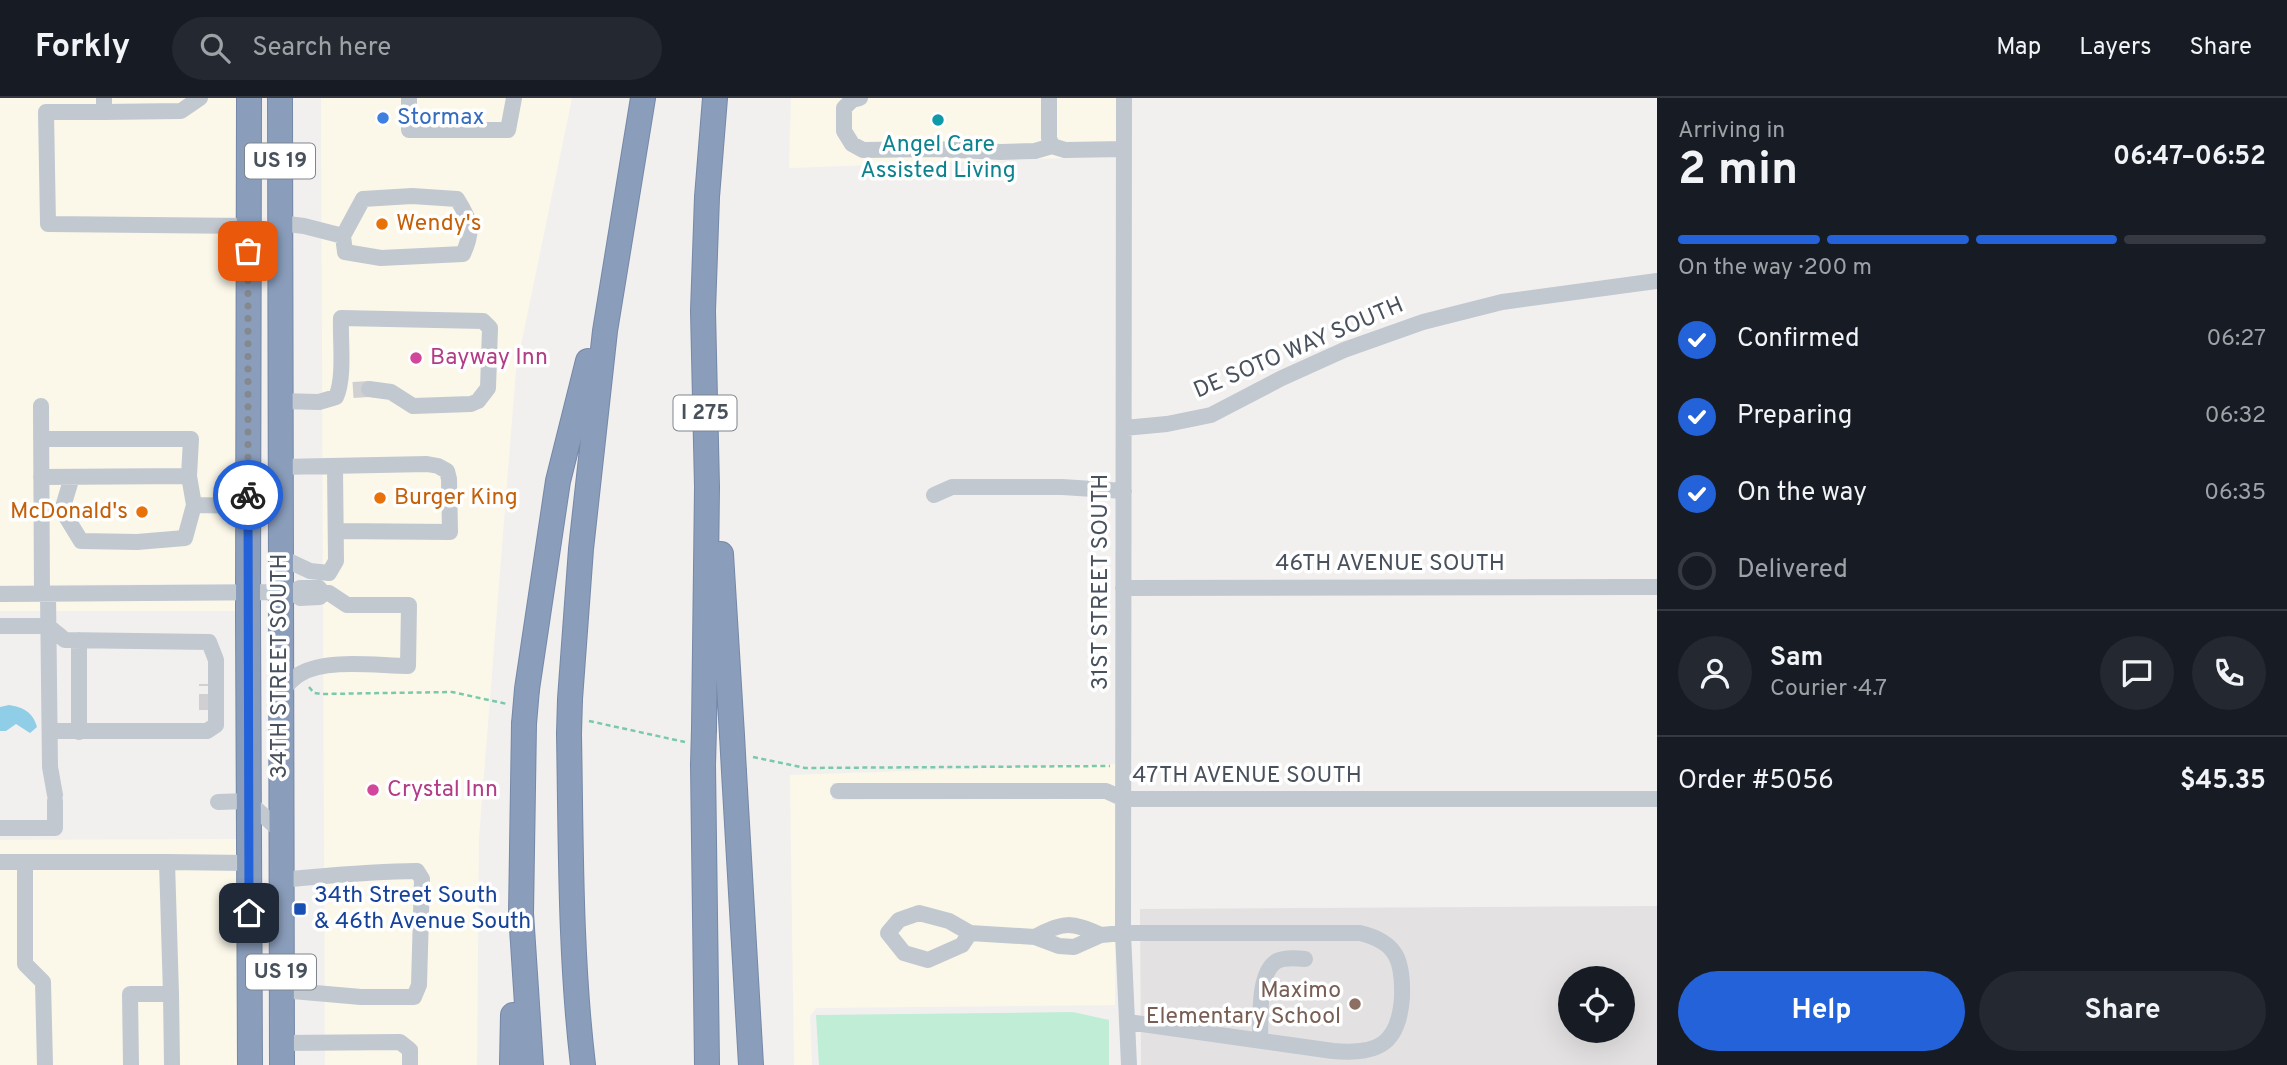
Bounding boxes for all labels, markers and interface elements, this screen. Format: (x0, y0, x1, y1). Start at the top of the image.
search box (172, 17, 662, 80)
text: Forkly (35, 27, 130, 69)
icon: search (196, 29, 234, 67)
text: Search here (252, 32, 391, 65)
text: Map (1996, 33, 2041, 63)
text: Layers (2079, 33, 2151, 63)
text: Share (2189, 33, 2252, 63)
place label: Stormax (397, 104, 485, 133)
marker: Stormax (375, 110, 391, 126)
marker: Angel Care Assisted Living (930, 112, 946, 128)
text: Arriving in (1678, 117, 1785, 146)
place label: Angel Care Assisted Living (860, 131, 1016, 186)
text: 06:47–06:52 (2113, 141, 2266, 174)
text: 2 min (1678, 142, 1798, 201)
road number: US 19 (245, 144, 315, 178)
place label: Wendy's (396, 210, 482, 239)
marker: Wendy's (374, 216, 390, 232)
pin (218, 221, 278, 281)
icon: bag (229, 232, 267, 270)
text: On the way · 200 m (1678, 254, 1872, 283)
street label: DE SOTO WAY SOUTH (1190, 292, 1408, 406)
icon: check (1678, 321, 1716, 359)
text: Confirmed (1737, 323, 1860, 356)
text: 06:27 (2206, 325, 2266, 354)
place label: Bayway Inn (430, 344, 548, 373)
marker: Bayway Inn (408, 350, 424, 366)
road number: I 275 (674, 396, 736, 430)
icon: check (1678, 398, 1716, 436)
text: Preparing (1737, 400, 1852, 433)
text: 06:32 (2205, 402, 2266, 431)
courier (213, 460, 283, 530)
street label: 31ST STREET SOUTH (1087, 474, 1116, 690)
icon: check (1678, 475, 1716, 513)
icon: bike (229, 476, 267, 514)
text: On the way (1737, 477, 1867, 510)
text: 06:35 (2204, 479, 2266, 508)
place label: Burger King (394, 484, 518, 513)
marker: Burger King (372, 490, 388, 506)
place label: McDonald's (10, 498, 128, 527)
marker: McDonald's (134, 504, 150, 520)
street label: 46TH AVENUE SOUTH (1275, 550, 1505, 579)
street label: 34TH STREET SOUTH (266, 553, 295, 779)
text: Delivered (1737, 554, 1848, 587)
button: person (1678, 636, 1752, 710)
button: chat (2100, 636, 2174, 710)
button: phone (2192, 636, 2266, 710)
text: Sam (1770, 642, 1823, 675)
text: Courier · 4.7 (1770, 675, 1887, 704)
street label: 47TH AVENUE SOUTH (1132, 762, 1362, 791)
text: Order #5056 (1678, 765, 1834, 798)
text: $45.35 (2180, 765, 2266, 798)
place label: Crystal Inn (387, 776, 498, 805)
marker: Crystal Inn (365, 782, 381, 798)
place label: 34th Street South & 46th Avenue South (314, 882, 531, 937)
pin (219, 883, 279, 943)
icon: home (230, 894, 268, 932)
marker: 34th Street South & 46th Avenue South (292, 901, 308, 917)
road number: US 19 (246, 954, 316, 990)
map controls (1558, 966, 1635, 1043)
button: locate (1558, 966, 1635, 1043)
button: Help (1678, 971, 1965, 1051)
button: Share (1979, 971, 2266, 1051)
place label: Maximo Elementary School (1146, 977, 1341, 1032)
marker: Maximo Elementary School (1347, 996, 1363, 1012)

